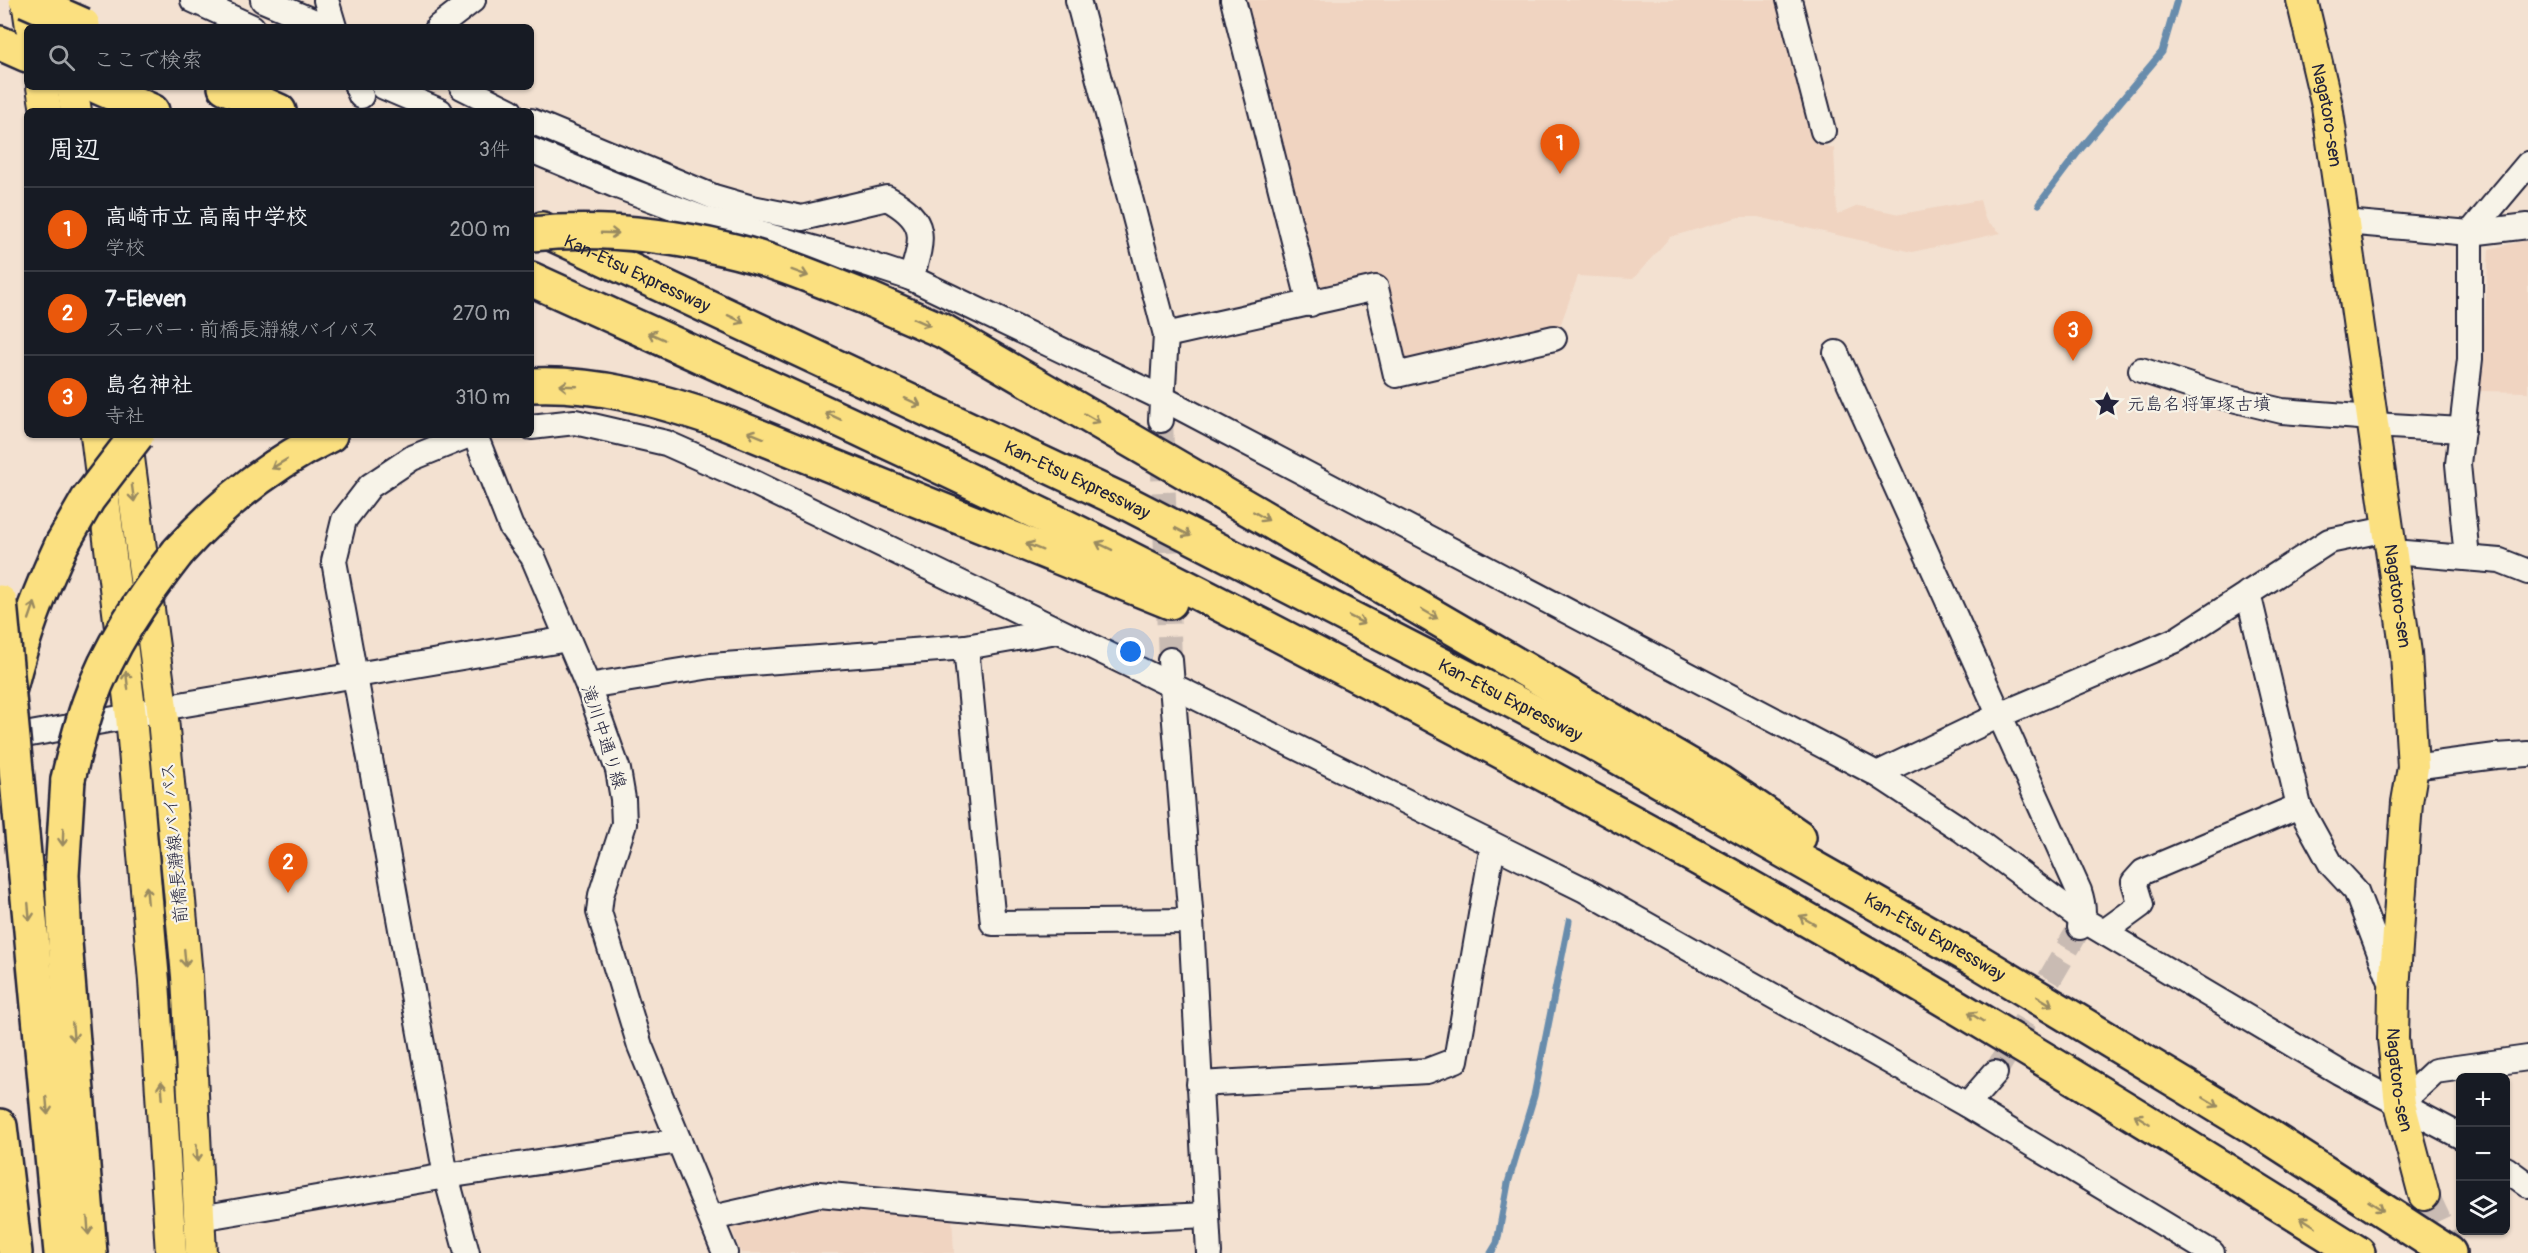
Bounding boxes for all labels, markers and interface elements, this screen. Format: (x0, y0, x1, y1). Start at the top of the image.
search box (24, 24, 534, 90)
icon: search (45, 41, 78, 74)
text: ここで検索 (93, 46, 203, 74)
street label: Nagatoro-sen (2305, 61, 2347, 168)
pin: 1 (1540, 124, 1580, 174)
text: 周辺 (48, 134, 100, 166)
text: 3件 (479, 137, 510, 162)
text: 高崎市立 高南中学校 (105, 203, 308, 231)
text: 1 (64, 217, 71, 242)
text: 200 m (449, 217, 510, 242)
one-way arrow (600, 227, 620, 238)
street label: Kan-Etsu Expressway (560, 230, 714, 318)
text: 学校 (105, 235, 145, 260)
one-way arrow (791, 268, 809, 279)
text: 7-Eleven (105, 285, 186, 313)
text: 2 (62, 301, 73, 326)
text: 270 m (452, 301, 510, 326)
pin: 3 (2054, 312, 2092, 361)
one-way arrow (727, 314, 745, 326)
text: スーパー · 前橋長瀞線バイパス (105, 317, 379, 342)
one-way arrow (913, 317, 931, 329)
one-way arrow (647, 329, 665, 341)
text: 島名神社 (105, 371, 193, 399)
one-way arrow (559, 380, 579, 392)
text: 3 (62, 385, 73, 410)
text: 310 m (455, 385, 510, 410)
place icon: 元島名将軍塚古墳 (2092, 389, 2122, 419)
place label: 元島名将軍塚古墳 (2127, 393, 2271, 416)
one-way arrow (903, 396, 921, 408)
text: 寺社 (105, 403, 145, 428)
one-way arrow (825, 410, 843, 422)
one-way arrow (1083, 412, 1100, 424)
one-way arrow (747, 429, 766, 440)
street label: Kan-Etsu Expressway (1000, 436, 1154, 525)
one-way arrow (271, 458, 288, 470)
one-way arrow (128, 483, 139, 502)
one-way arrow (1252, 510, 1269, 522)
one-way arrow (1174, 527, 1192, 538)
one-way arrow (1025, 540, 1044, 551)
one-way arrow (1095, 540, 1113, 552)
street label: Nagatoro-sen (2378, 543, 2416, 649)
one-way arrow (27, 602, 38, 621)
one-way arrow (1421, 608, 1438, 620)
one-way arrow (1348, 615, 1366, 627)
your location (1116, 637, 1145, 666)
street label: Kan-Etsu Expressway (1434, 654, 1586, 747)
one-way arrow (121, 671, 132, 691)
street label: 滝川中通り線 (576, 682, 631, 792)
street label: 前橋長瀞線バイパス (156, 761, 193, 924)
one-way arrow (58, 827, 69, 847)
pin: 2 (268, 844, 308, 893)
one-way arrow (141, 886, 152, 906)
street label: Kan-Etsu Expressway (1860, 888, 2010, 987)
one-way arrow (24, 902, 35, 922)
one-way arrow (1799, 914, 1816, 926)
one-way arrow (180, 948, 191, 967)
one-way arrow (2036, 995, 2053, 1007)
one-way arrow (1968, 1011, 1985, 1023)
one-way arrow (68, 1021, 79, 1041)
street label: Nagatoro-sen (2381, 1028, 2418, 1134)
map controls (2456, 1073, 2510, 1235)
button: + (2456, 1073, 2510, 1127)
one-way arrow (156, 1080, 167, 1100)
one-way arrow (42, 1096, 53, 1116)
one-way arrow (2202, 1096, 2219, 1108)
one-way arrow (2134, 1113, 2151, 1125)
button: − (2456, 1127, 2510, 1181)
one-way arrow (191, 1142, 202, 1162)
button: layers (2456, 1181, 2510, 1235)
one-way arrow (2367, 1200, 2384, 1212)
one-way arrow (83, 1216, 94, 1236)
one-way arrow (2300, 1216, 2317, 1228)

